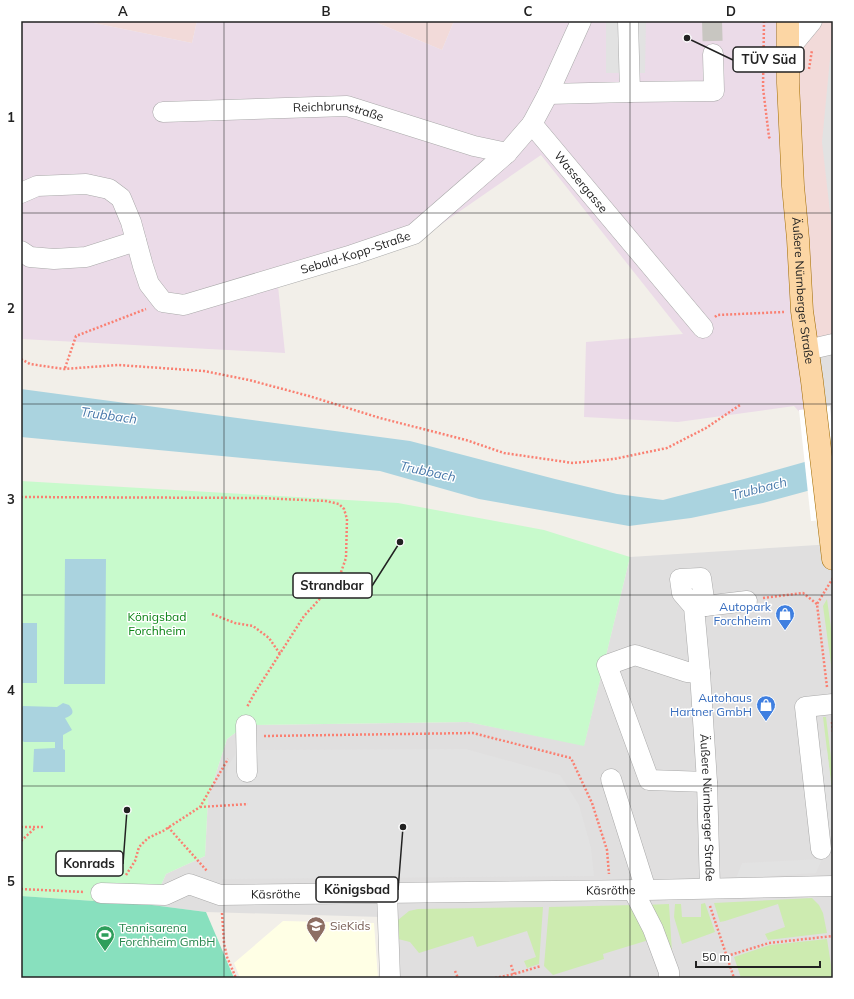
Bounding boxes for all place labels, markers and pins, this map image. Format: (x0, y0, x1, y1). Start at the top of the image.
callout: TÜV Süd (733, 47, 804, 72)
callout: Strandbar (293, 573, 372, 598)
place label: Autopark Forchheim (713, 599, 772, 628)
shop icon: Autopark Forchheim (774, 603, 796, 631)
place label: Autohaus Hartner GmbH (670, 690, 752, 719)
shop icon: Autohaus Hartner GmbH (755, 694, 777, 722)
callout: Konrads (56, 851, 123, 876)
callout: Königsbad (316, 877, 398, 902)
school or university icon: SieKids (305, 915, 327, 943)
place label: SieKids (330, 918, 371, 933)
place label: Tennisarena Forchheim GmbH (119, 920, 215, 949)
sports icon: Tennisarena Forchheim GmbH (94, 924, 116, 952)

